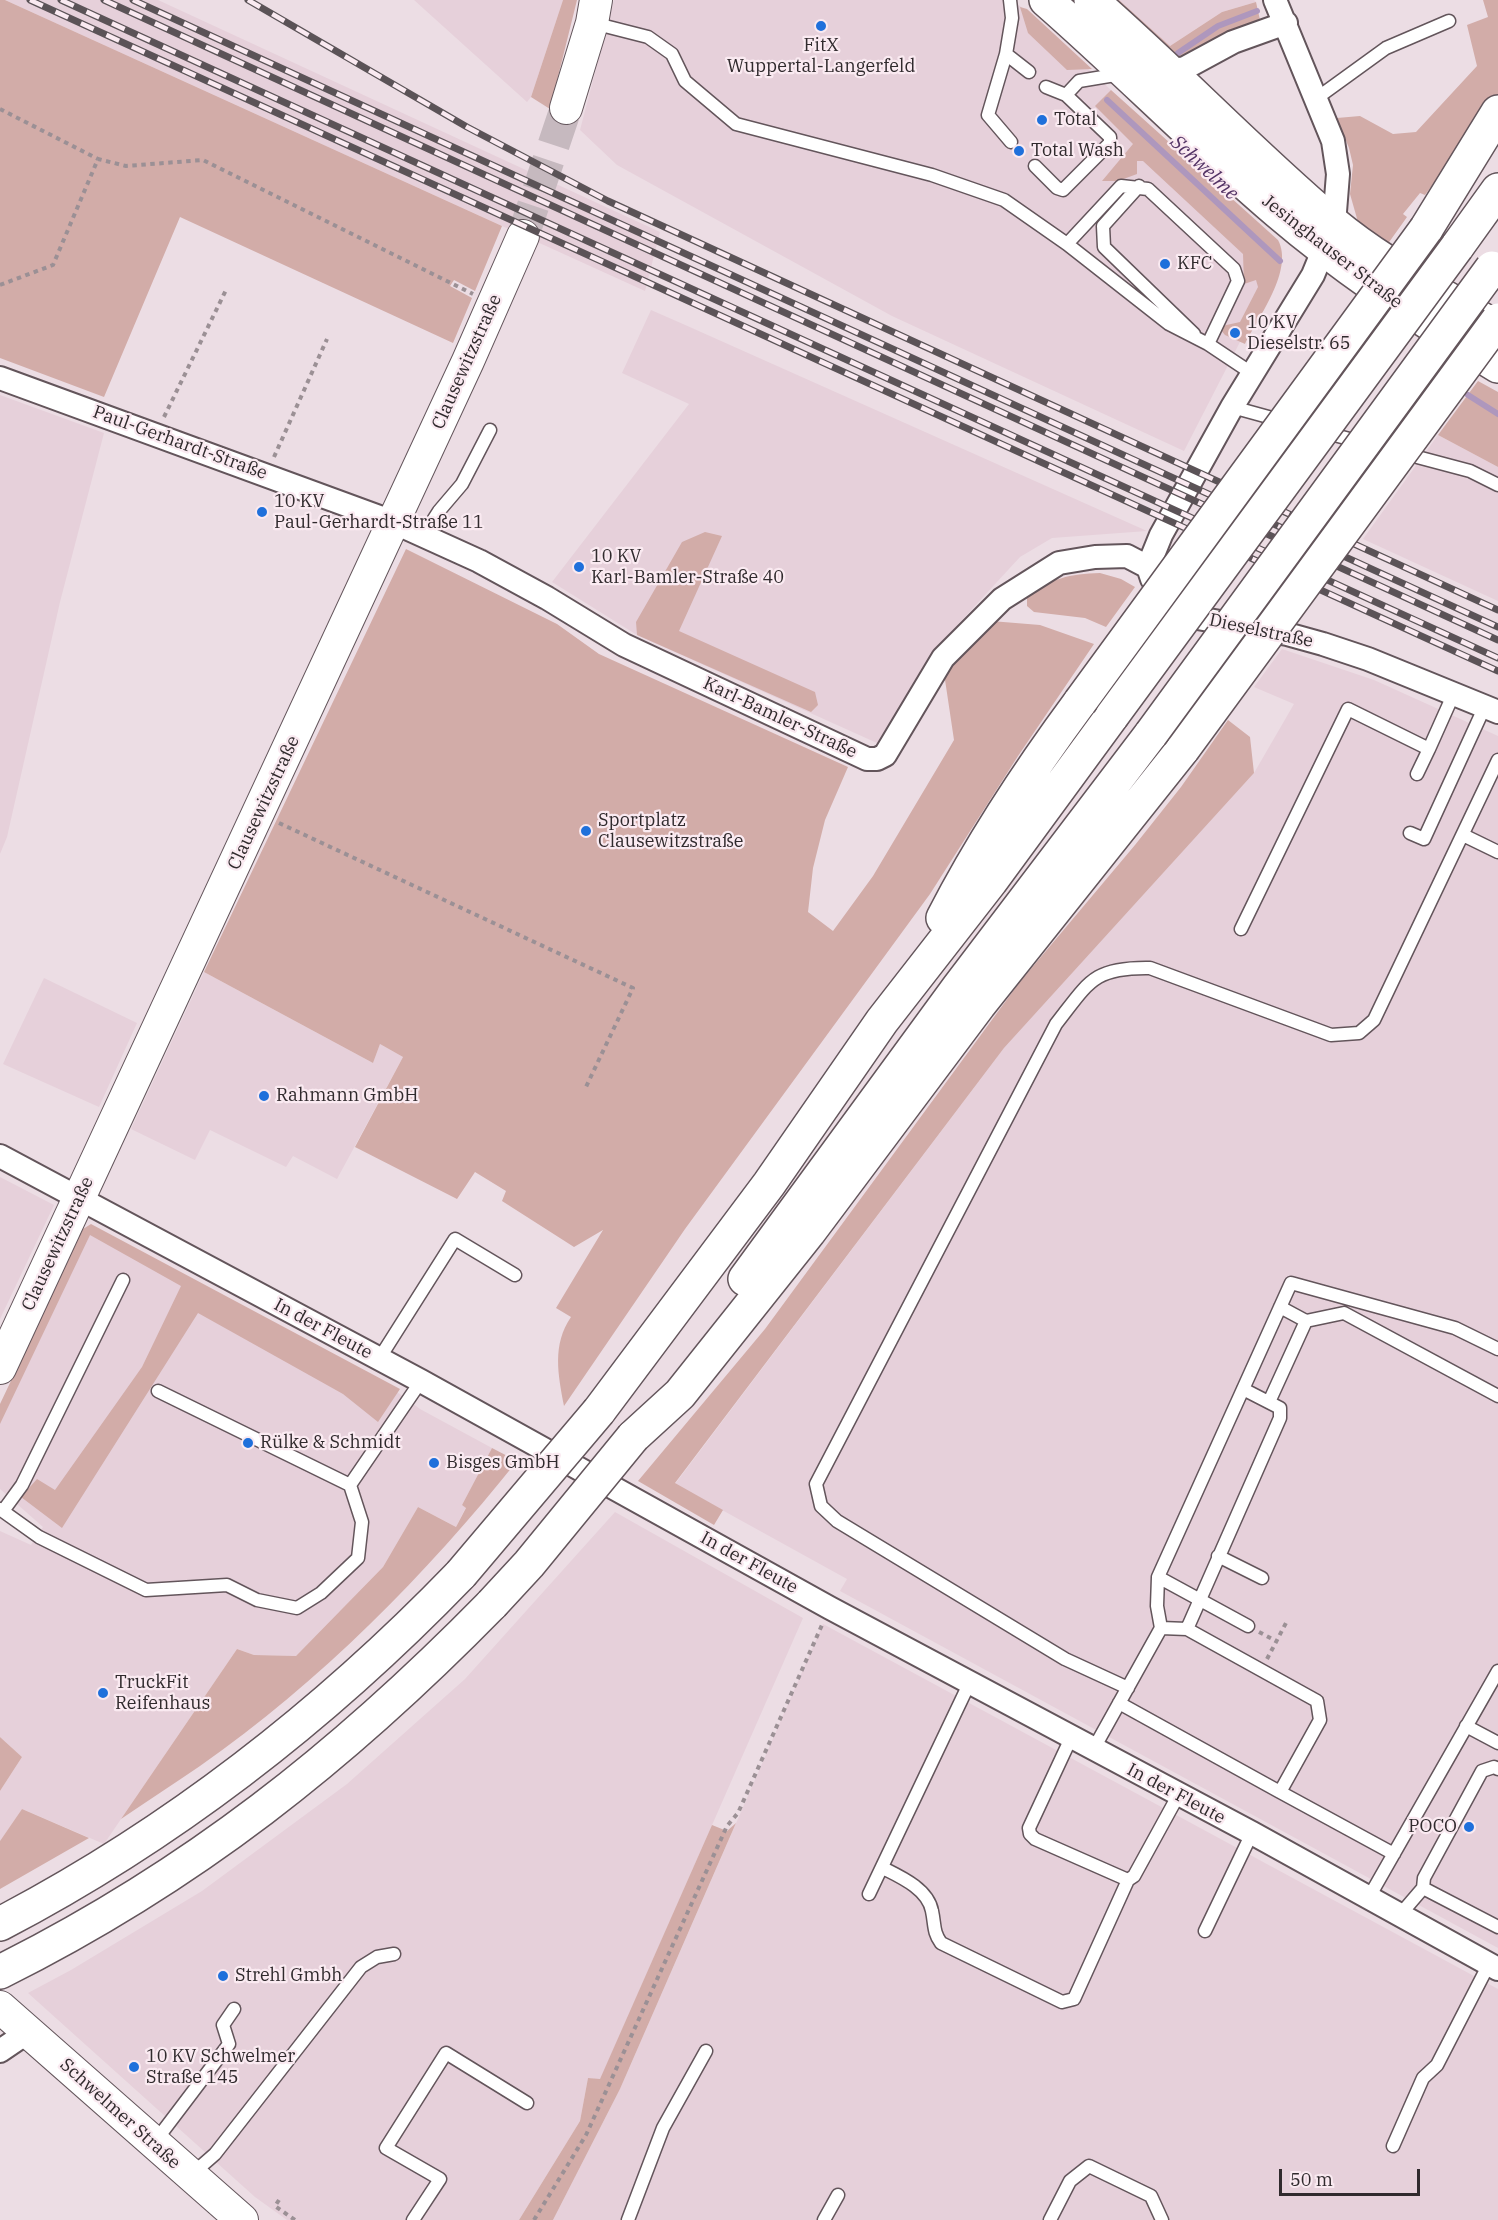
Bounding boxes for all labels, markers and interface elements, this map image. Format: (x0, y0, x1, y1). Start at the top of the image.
marker: FitX Wuppertal-Langerfeld (814, 19, 828, 33)
place label: FitX Wuppertal-Langerfeld (727, 35, 915, 78)
place label: Total (1054, 109, 1097, 131)
marker: Total (1035, 113, 1049, 127)
water label: Schwelme (1165, 130, 1243, 206)
place label: Total Wash (1031, 140, 1124, 162)
marker: Total Wash (1012, 144, 1026, 158)
street label: Jesinghauser Straße (1258, 191, 1406, 313)
place label: KFC (1177, 253, 1212, 275)
marker: KFC (1158, 257, 1172, 271)
street label: Clausewitzstraße (428, 291, 506, 433)
place label: 10 KV Dieselstr. 65 (1247, 312, 1351, 354)
marker: 10 KV Dieselstr. 65 (1228, 326, 1242, 340)
street label: Paul-Gerhardt-Straße (90, 401, 270, 485)
place label: 10 KV Paul-Gerhardt-Straße 11 (274, 491, 484, 534)
marker: 10 KV Paul-Gerhardt-Straße 11 (255, 505, 269, 519)
place label: 10 KV Karl-Bamler-Straße 40 (591, 546, 784, 588)
marker: 10 KV Karl-Bamler-Straße 40 (572, 560, 586, 574)
street label: Dieselstraße (1207, 609, 1315, 653)
street label: Karl-Bamler-Straße (700, 673, 860, 763)
street label: Clausewitzstraße (223, 733, 305, 873)
place label: Sportplatz Clausewitzstraße (598, 810, 743, 852)
marker: Sportplatz Clausewitzstraße (579, 824, 593, 838)
place label: Rahmann GmbH (276, 1085, 418, 1107)
marker: Rahmann GmbH (257, 1089, 271, 1103)
street label: Clausewitzstraße (17, 1174, 99, 1314)
street label: In der Fleute (270, 1294, 376, 1364)
place label: Rülke & Schmidt (260, 1432, 401, 1454)
marker: Rülke & Schmidt (241, 1436, 255, 1450)
place label: Bisges GmbH (446, 1452, 560, 1474)
marker: Bisges GmbH (427, 1456, 441, 1470)
street label: In der Fleute (696, 1527, 802, 1599)
place label: TruckFit Reifenhaus (115, 1672, 210, 1714)
marker: TruckFit Reifenhaus (96, 1686, 110, 1700)
street label: In der Fleute (1123, 1759, 1229, 1829)
place label: POCO (1408, 1816, 1457, 1838)
marker: POCO (1462, 1820, 1476, 1834)
place label: Strehl Gmbh (235, 1965, 342, 1987)
marker: Strehl Gmbh (216, 1969, 230, 1983)
place label: 10 KV Schwelmer Straße 145 (146, 2046, 295, 2088)
street label: Schwelmer Straße (55, 2054, 185, 2174)
marker: 10 KV Schwelmer Straße 145 (127, 2060, 141, 2074)
scale bar (1282, 2157, 1423, 2195)
text: 50 m (1290, 2168, 1333, 2191)

